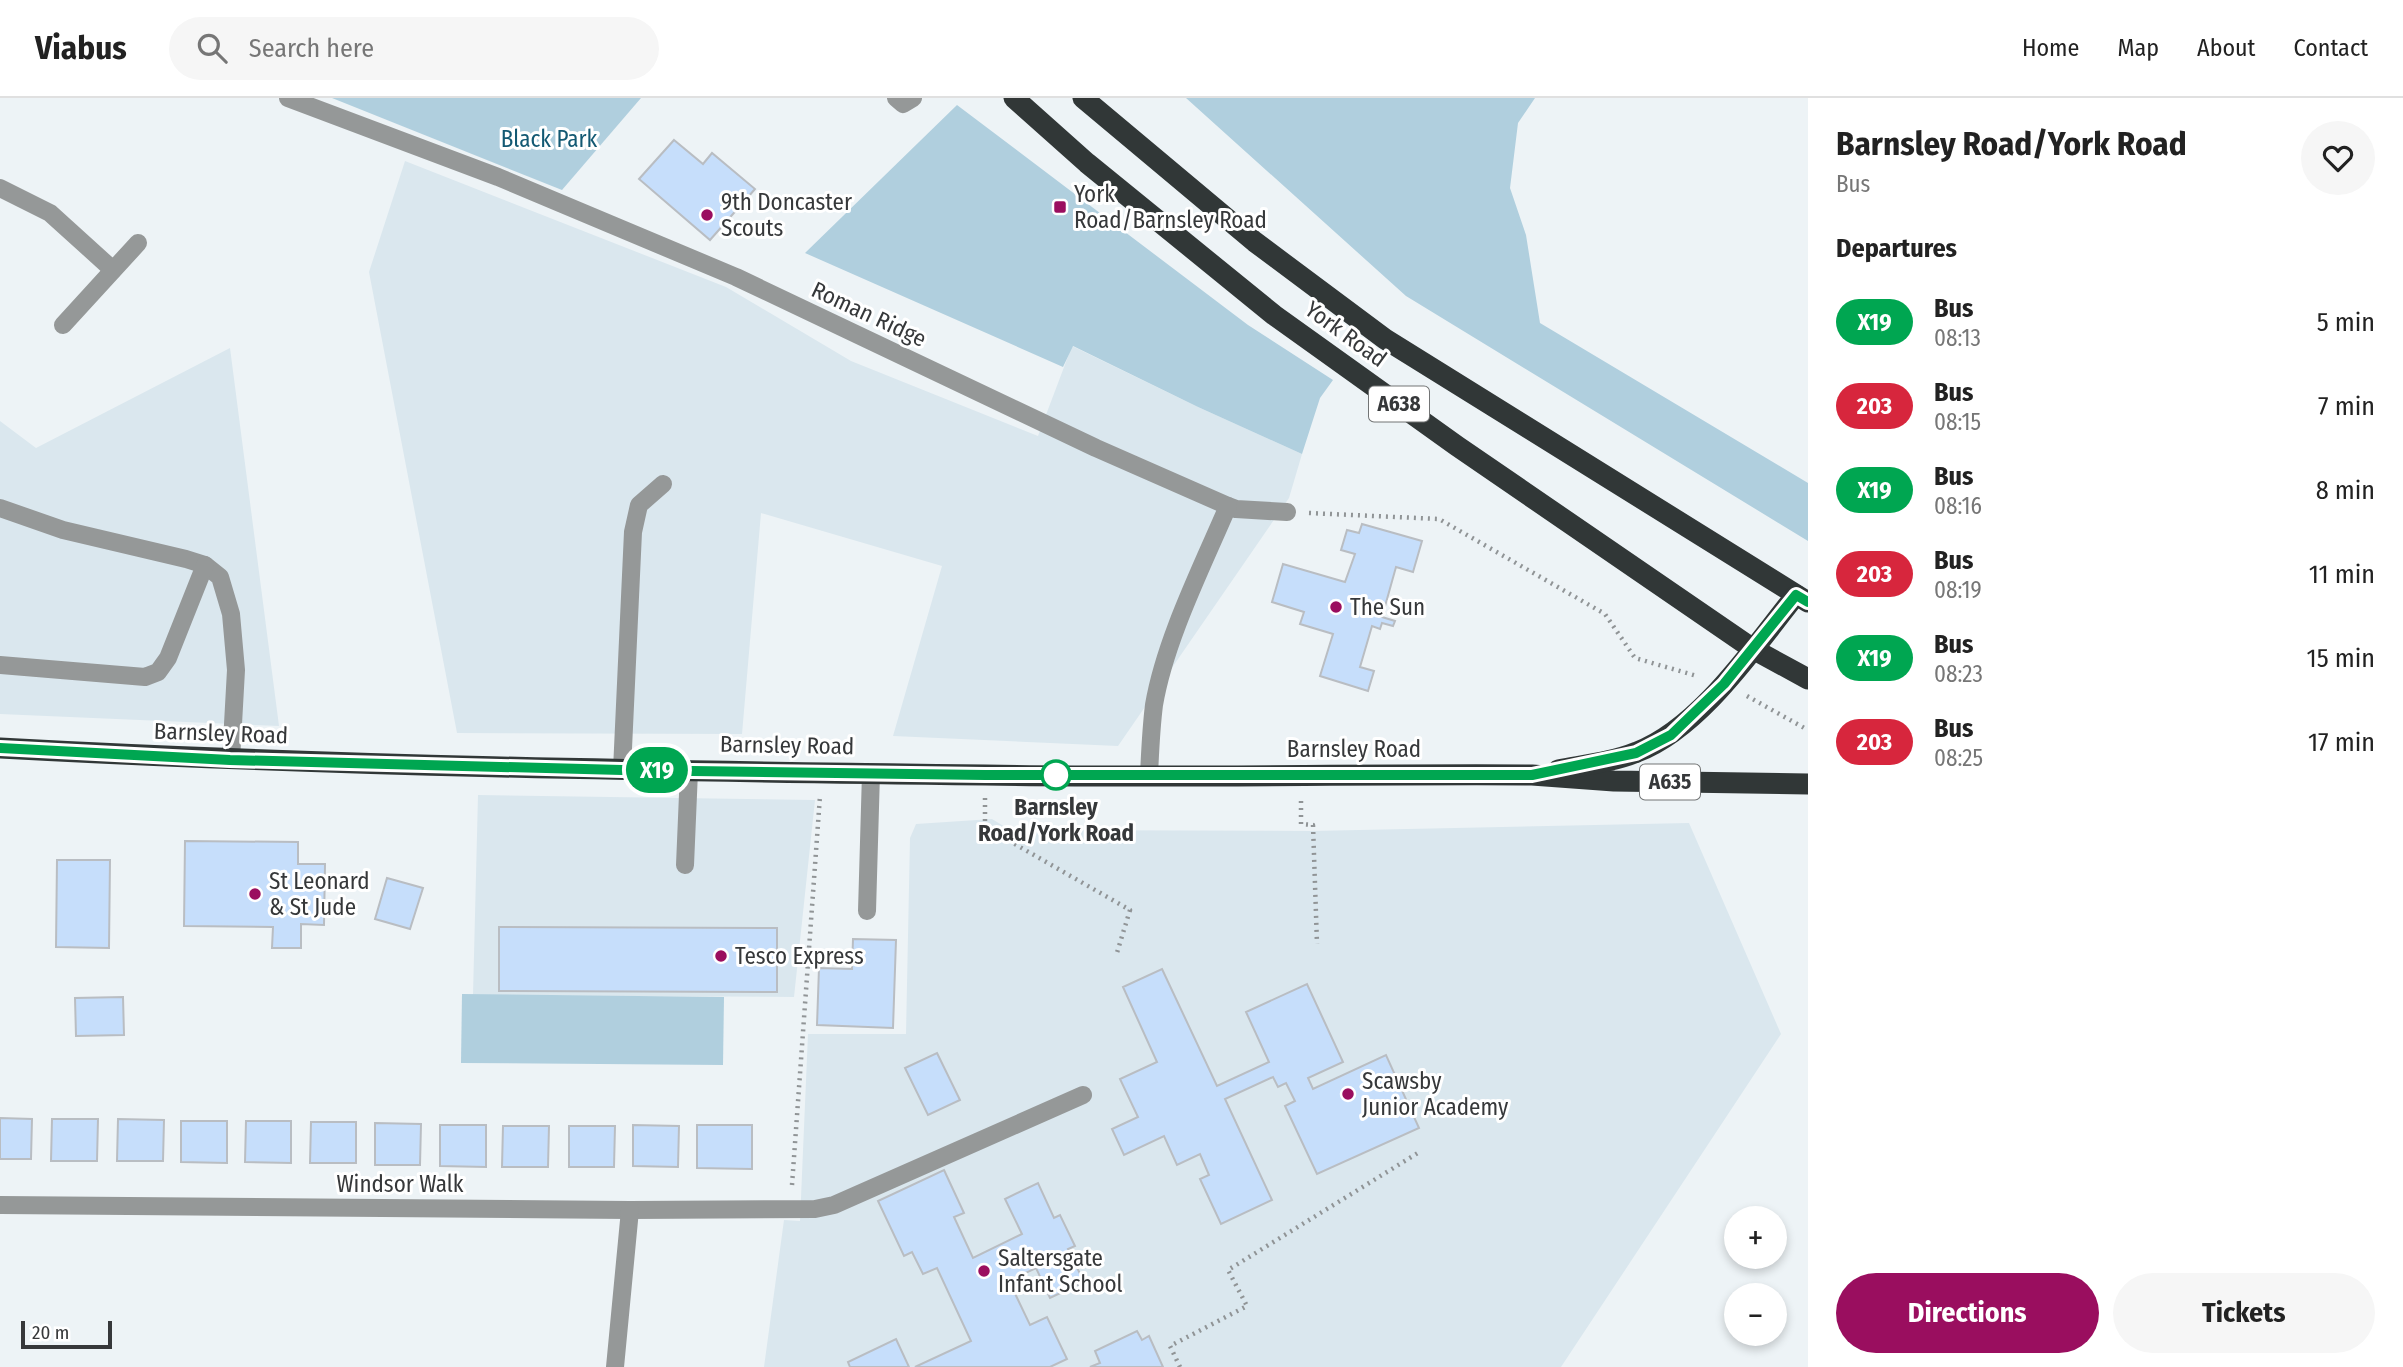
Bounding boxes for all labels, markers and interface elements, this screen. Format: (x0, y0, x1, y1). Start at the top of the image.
search box (169, 17, 659, 80)
text: Viabus (35, 28, 127, 68)
icon: search (193, 29, 231, 67)
text: Search here (249, 33, 374, 64)
text: Home (2022, 34, 2079, 62)
text: Map (2117, 34, 2159, 62)
text: About (2197, 34, 2255, 62)
text: Contact (2293, 34, 2368, 62)
button: heart (2301, 121, 2375, 195)
text: Barnsley Road/York Road (1836, 124, 2187, 164)
park label: Black Park (501, 125, 598, 153)
text: Bus (1836, 170, 1870, 198)
place label: York Road/Barnsley Road (1074, 180, 1267, 234)
place label: 9th Doncaster Scouts (721, 188, 852, 242)
marker: York Road/Barnsley Road (1052, 199, 1068, 215)
marker: 9th Doncaster Scouts (699, 207, 715, 223)
text: Departures (1836, 233, 1957, 264)
street label: Roman Ridge (807, 275, 931, 353)
text: Bus (1934, 293, 1973, 324)
street label: York Road (1300, 295, 1392, 373)
text: 5 min (2317, 307, 2375, 338)
text: X19 (1857, 308, 1892, 336)
text: 08:13 (1934, 324, 1981, 352)
text: Bus (1934, 377, 1973, 408)
road number: A638 (1369, 386, 1429, 422)
text: 7 min (2318, 391, 2375, 422)
text: 203 (1857, 392, 1892, 420)
text: 08:15 (1934, 408, 1981, 436)
text: Bus (1934, 461, 1973, 492)
text: 8 min (2316, 475, 2375, 506)
text: X19 (1857, 476, 1892, 504)
text: 08:16 (1934, 492, 1982, 520)
text: Bus (1934, 545, 1973, 576)
text: 11 min (2309, 559, 2375, 590)
text: 203 (1857, 560, 1892, 588)
text: 08:19 (1934, 576, 1982, 604)
place label: The Sun (1350, 593, 1425, 621)
marker: The Sun (1328, 599, 1344, 615)
text: Bus (1934, 629, 1973, 660)
text: 15 min (2307, 643, 2375, 674)
text: X19 (1857, 644, 1892, 672)
text: 08:23 (1934, 660, 1983, 688)
text: Bus (1934, 713, 1973, 744)
street label: Barnsley Road (153, 717, 289, 749)
text: 17 min (2308, 727, 2375, 758)
text: 203 (1857, 728, 1892, 756)
street label: Barnsley Road (720, 730, 854, 760)
street label: Barnsley Road (1287, 735, 1421, 763)
text: 08:25 (1934, 744, 1983, 772)
line badge: X19 (617, 747, 697, 793)
text: X19 (640, 756, 674, 784)
marker: Barnsley Road/York Road (1041, 760, 1071, 790)
road number: A635 (1640, 764, 1700, 800)
place label: Barnsley Road/York Road (978, 793, 1134, 847)
place label: St Leonard & St Jude (269, 867, 370, 921)
marker: St Leonard & St Jude (247, 886, 263, 902)
place label: Tesco Express (735, 942, 864, 970)
marker: Tesco Express (713, 948, 729, 964)
place label: Scawsby Junior Academy (1362, 1067, 1509, 1121)
marker: Scawsby Junior Academy (1340, 1086, 1356, 1102)
street label: Windsor Walk (336, 1170, 464, 1198)
map controls (1724, 1206, 1787, 1346)
button: + (1724, 1206, 1787, 1269)
place label: Saltersgate Infant School (998, 1244, 1123, 1298)
marker: Saltersgate Infant School (976, 1263, 992, 1279)
button: Directions (1836, 1273, 2099, 1353)
button: Tickets (2113, 1273, 2375, 1353)
button: − (1724, 1283, 1787, 1346)
scale bar (21, 1318, 112, 1350)
text: 20 m (32, 1321, 69, 1344)

